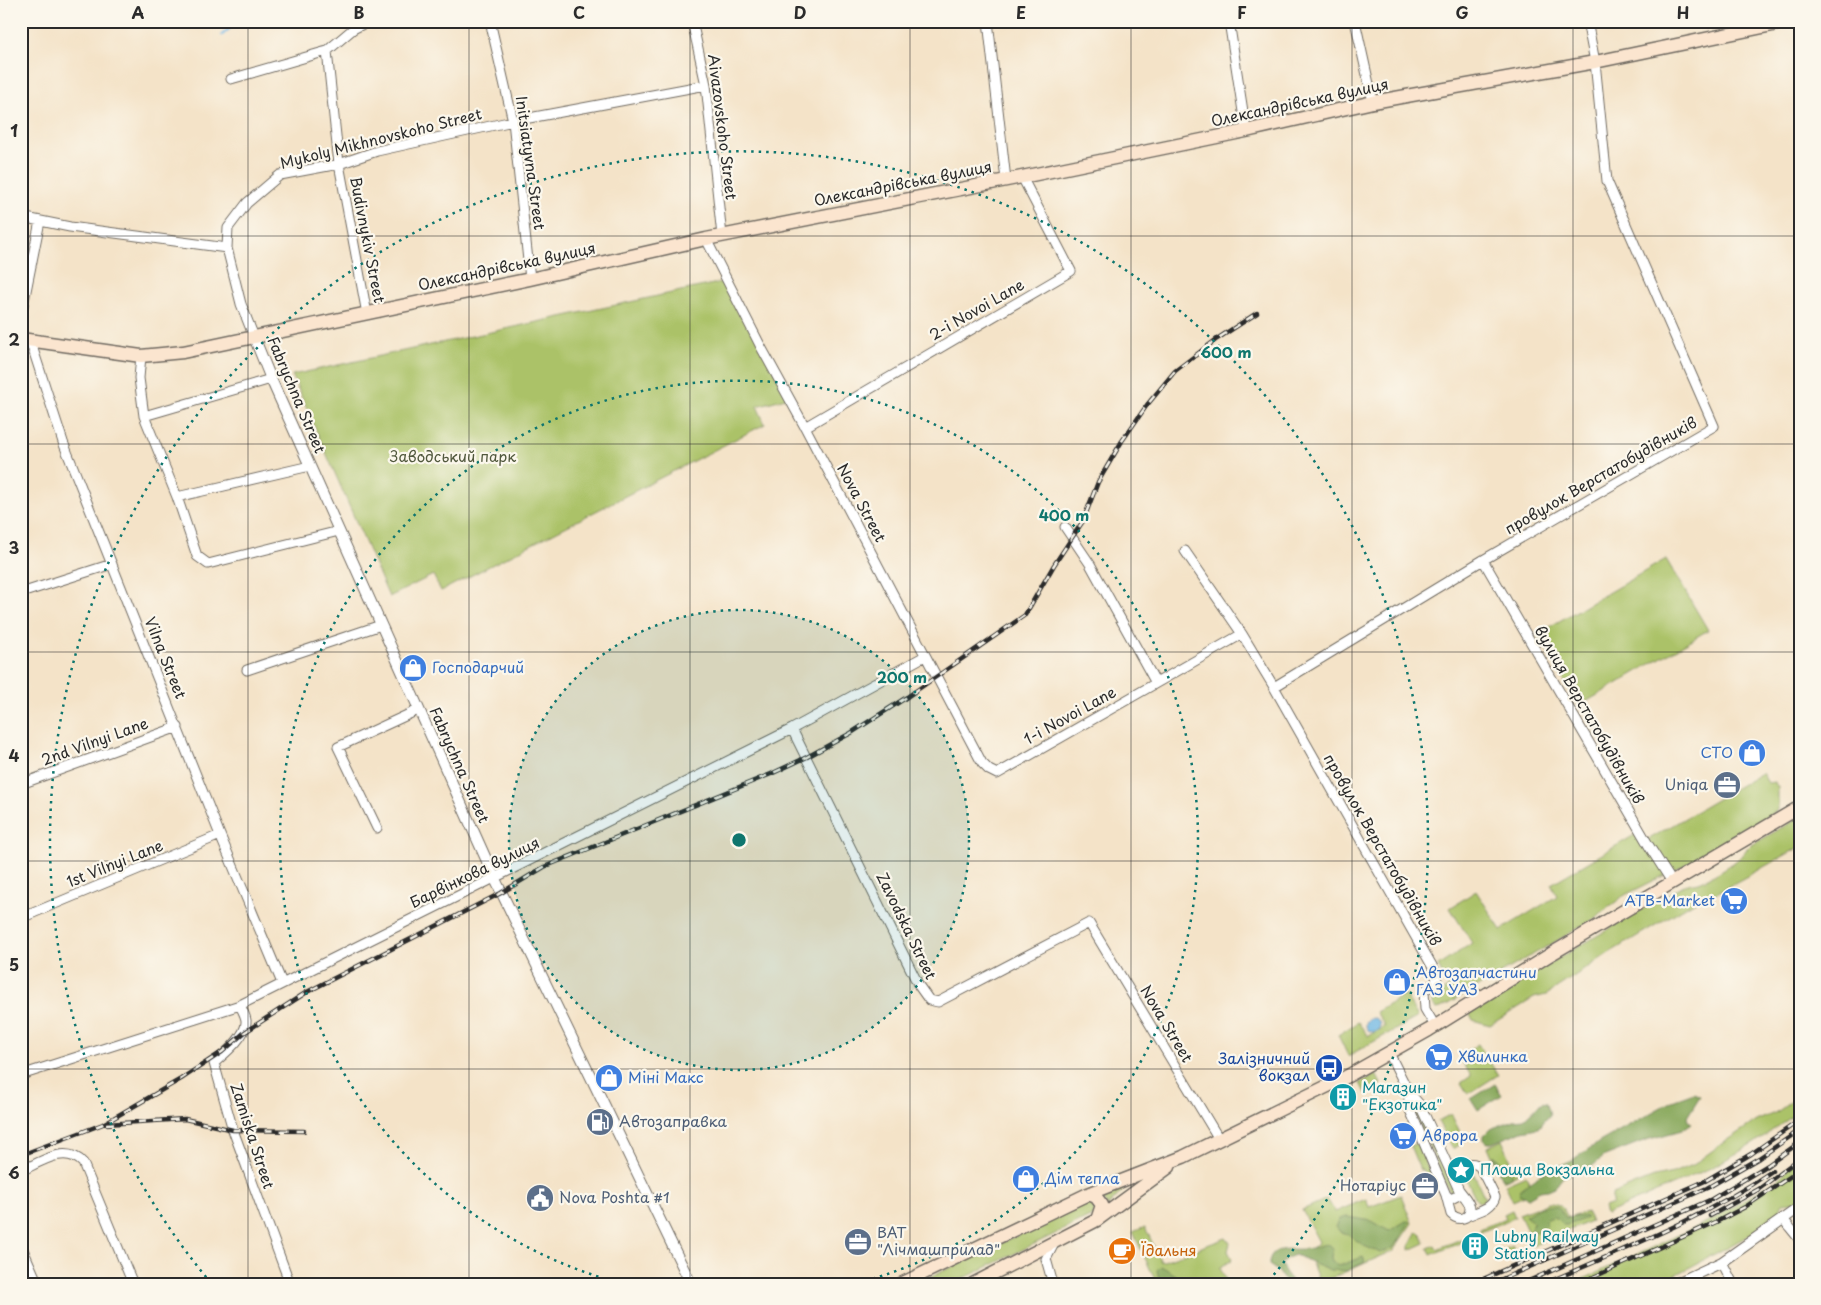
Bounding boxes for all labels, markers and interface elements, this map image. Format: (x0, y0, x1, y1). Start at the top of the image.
text: A (132, 0, 145, 24)
text: B (354, 0, 365, 24)
text: C (573, 0, 585, 24)
text: D (794, 0, 806, 24)
text: E (1016, 0, 1026, 24)
text: F (1237, 0, 1247, 24)
text: G (1455, 0, 1469, 24)
text: H (1677, 0, 1689, 24)
street label: Aivazovskoho Street (703, 53, 744, 201)
street label: Олександрівська вулиця (1209, 71, 1391, 132)
street label: Initsiatyvna Street (511, 94, 552, 231)
street label: Mykoly Mikhnovskoho Street (277, 101, 484, 174)
text: 1 (10, 118, 18, 142)
street label: Олександрівська вулиця (812, 154, 994, 211)
street label: Budivnykiv Street (345, 175, 392, 305)
street label: Олександрівська вулиця (416, 235, 598, 296)
street label: 2-i Novoi Lane (924, 272, 1028, 345)
text: 2 (8, 327, 20, 351)
street label: Fabrychna Street (262, 332, 332, 457)
text: 600 m (1200, 340, 1252, 363)
street label: провулок Верстатобудівників (1500, 410, 1701, 539)
park label: Заводський парк (390, 444, 516, 467)
street label: Nova Street (832, 459, 893, 546)
text: 400 m (1039, 503, 1089, 526)
text: 3 (9, 535, 19, 559)
street label: Vilna Street (140, 613, 193, 702)
street label: вулиця Верстатобудівників (1530, 621, 1651, 808)
shop icon: Господарчий (398, 653, 428, 683)
place label: Господарчий (432, 655, 524, 678)
text: 200 m (877, 665, 927, 688)
street label: 1-i Novoi Lane (1019, 680, 1120, 750)
street label: Fabrychna Street (424, 703, 496, 826)
street label: 2nd Vilnyi Lane (38, 711, 151, 771)
shop icon: СТО (1737, 738, 1767, 768)
place label: СТО (1701, 740, 1733, 763)
text: 4 (9, 743, 20, 767)
street label: провулок Верстатобудівників (1319, 749, 1448, 950)
office icon: Uniqa (1712, 770, 1742, 800)
place label: Uniqa (1664, 772, 1709, 795)
street label: Барвінкова вулиця (406, 830, 543, 913)
centre of rings (730, 831, 748, 849)
street label: 1st Vilnyi Lane (63, 833, 166, 892)
street label: Zavodska Street (871, 868, 943, 983)
supermarket icon: ATB-Market (1719, 886, 1749, 916)
place label: ATB-Market (1624, 888, 1715, 911)
text: 5 (9, 952, 19, 976)
place label: Автозапчастини ГАЗ УАЗ (1416, 960, 1537, 1000)
shop icon: Автозапчастини ГАЗ УАЗ (1382, 967, 1412, 997)
street label: Nova Street (1135, 980, 1199, 1066)
supermarket icon: Хвилинка (1424, 1042, 1454, 1072)
place label: Хвилинка (1458, 1044, 1528, 1067)
place label: Залізничний вокзал (1217, 1046, 1310, 1086)
bus stop icon: Залізничний вокзал (1314, 1053, 1344, 1083)
shop icon: Міні Макс (594, 1063, 624, 1093)
place label: Міні Макс (628, 1065, 704, 1088)
place label: Магазин "Екзотика" (1362, 1075, 1443, 1115)
street label: Zamiska Street (226, 1080, 281, 1192)
building icon: Магазин "Екзотика" (1328, 1082, 1358, 1112)
fuel station icon: Автозаправка (585, 1107, 615, 1137)
place label: Автозаправка (619, 1109, 728, 1132)
supermarket icon: Аврора (1388, 1121, 1418, 1151)
place label: Аврора (1422, 1123, 1478, 1146)
place icon: Площа Вокзальна (1446, 1155, 1476, 1185)
place label: Площа Вокзальна (1480, 1157, 1615, 1180)
text: 6 (8, 1160, 20, 1184)
shop icon: Дім тепла (1011, 1164, 1041, 1194)
place label: Дім тепла (1044, 1166, 1120, 1189)
office icon: Нотаріус (1410, 1171, 1440, 1201)
place label: Нотаріус (1340, 1173, 1406, 1196)
public building icon: Nova Poshta #1 (525, 1183, 555, 1213)
place label: Nova Poshta #1 (559, 1185, 670, 1208)
place label: ВАТ "Лічмашприлад" (877, 1220, 1000, 1260)
place label: Lubny Railway Station (1494, 1224, 1599, 1264)
office icon: ВАТ "Лічмашприлад" (843, 1227, 873, 1257)
building icon: Lubny Railway Station (1460, 1231, 1490, 1261)
cafe icon: Їдальня (1107, 1236, 1137, 1266)
place label: Їдальня (1141, 1238, 1197, 1261)

